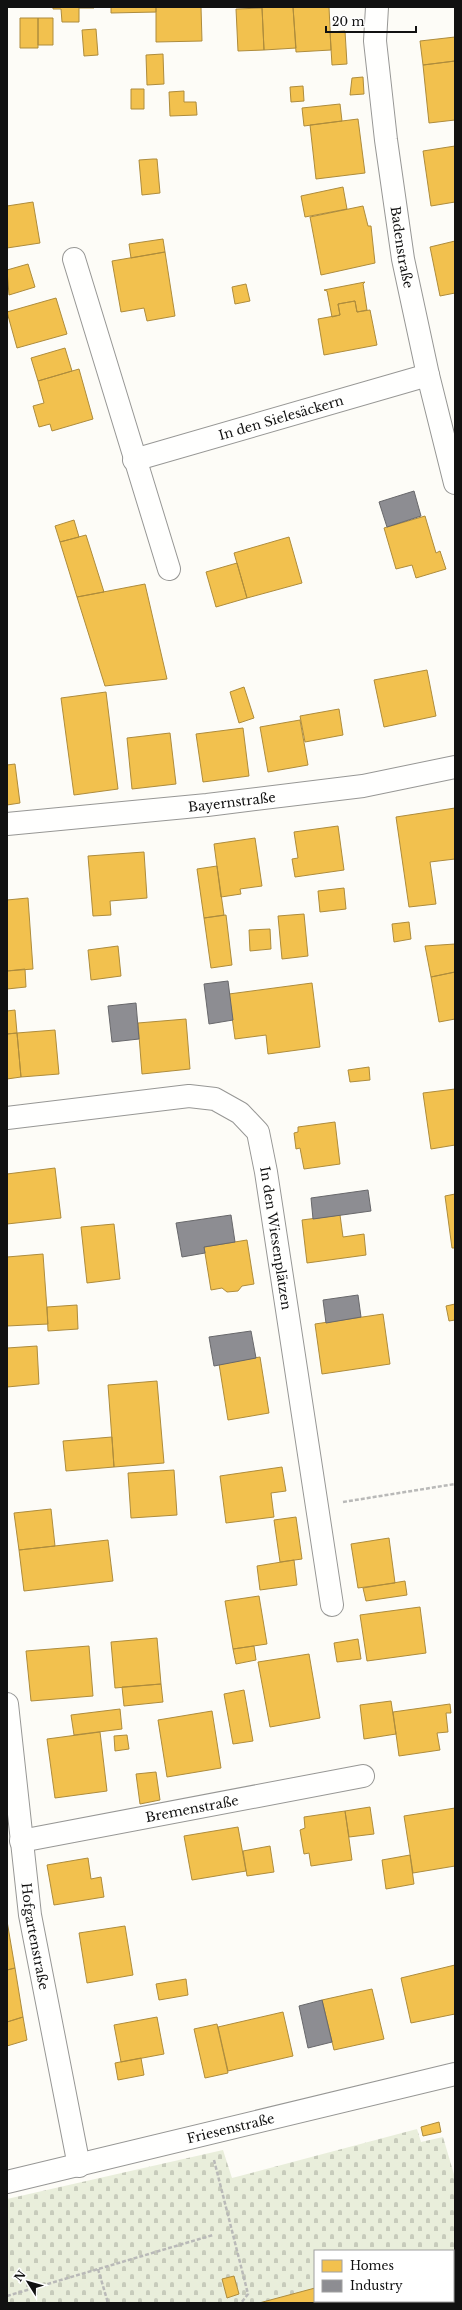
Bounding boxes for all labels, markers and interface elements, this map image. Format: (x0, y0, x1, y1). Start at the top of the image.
scale bar (326, 8, 416, 34)
text: 20 m (332, 14, 364, 29)
street label: Badenstraße (387, 205, 418, 290)
street label: In den Sielesäckern (217, 391, 345, 444)
street label: Bayernstraße (187, 788, 277, 815)
street label: In den Wiesenplätzen (257, 1165, 295, 1311)
street label: Bremenstraße (144, 1791, 240, 1826)
street label: Hofgartenstraße (18, 1882, 53, 1991)
street label: Friesenstraße (185, 2109, 276, 2147)
legend (314, 2250, 454, 2302)
text: Homes (350, 2258, 394, 2273)
north arrow (8, 2262, 48, 2302)
text: N (11, 2267, 29, 2284)
text: Industry (350, 2278, 403, 2293)

